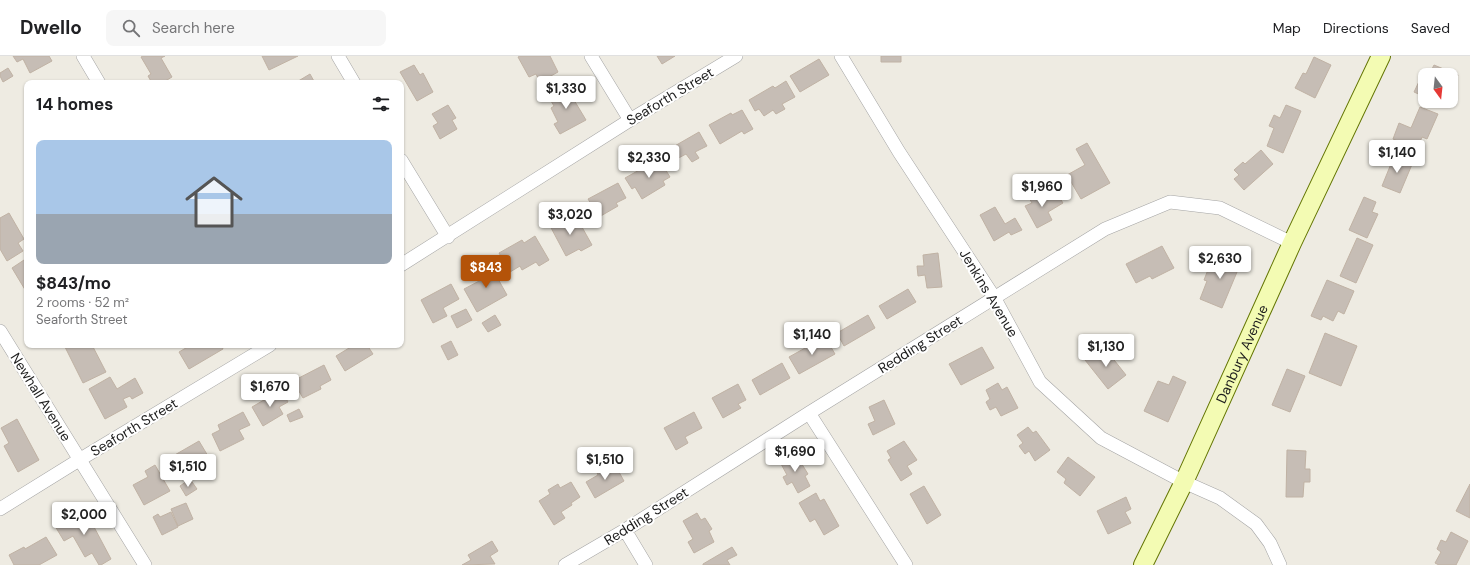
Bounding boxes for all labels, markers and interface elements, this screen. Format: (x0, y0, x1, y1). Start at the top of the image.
search box (106, 10, 386, 46)
text: Dwello (20, 15, 82, 40)
icon: search (120, 17, 142, 39)
text: Search here (152, 18, 235, 38)
text: Map (1273, 19, 1301, 37)
text: Directions (1323, 19, 1389, 37)
text: Saved (1411, 19, 1450, 37)
street label: Seaforth Street (623, 63, 717, 129)
north arrow (1418, 68, 1458, 108)
map controls (1418, 68, 1458, 108)
pin: $1,330 (533, 76, 599, 110)
text: $1,330 (546, 80, 586, 97)
text: 14 homes (36, 93, 113, 115)
icon: filters (370, 93, 392, 115)
pin: $1,140 (1364, 140, 1430, 174)
text: $1,140 (1378, 144, 1416, 161)
pin: $2,330 (616, 145, 682, 179)
text: $2,330 (627, 149, 671, 166)
icon: home (178, 166, 250, 238)
pin: $1,960 (1009, 174, 1075, 208)
text: $1,960 (1021, 178, 1063, 195)
pin: $3,020 (537, 202, 603, 236)
text: $3,020 (548, 206, 592, 223)
street label: Jenkins Avenue (956, 246, 1022, 340)
pin: $2,630 (1187, 246, 1253, 280)
text: $2,630 (1198, 250, 1242, 267)
pin: $843 (462, 255, 510, 289)
text: $843 (470, 259, 502, 276)
text: $843/mo (36, 272, 111, 294)
text: 2 rooms · 52 m² (36, 294, 129, 311)
street label: Danbury Avenue (1212, 302, 1272, 406)
text: Seaforth Street (36, 311, 128, 328)
street label: Redding Street (875, 311, 965, 377)
pin: $1,140 (779, 322, 845, 356)
text: $1,140 (793, 326, 831, 343)
pin: $1,130 (1073, 334, 1139, 368)
text: $1,130 (1087, 338, 1125, 355)
street label: Newhall Avenue (7, 349, 75, 445)
pin: $1,670 (237, 374, 303, 408)
text: $1,670 (250, 378, 290, 395)
street label: Seaforth Street (87, 394, 181, 460)
pin: $1,690 (762, 439, 828, 473)
text: $1,690 (774, 443, 816, 460)
pin: $1,510 (572, 447, 638, 481)
text: $1,510 (586, 451, 624, 468)
pin: $1,510 (155, 454, 221, 488)
text: $1,510 (169, 458, 207, 475)
street label: Redding Street (601, 483, 691, 549)
pin: $2,000 (51, 502, 117, 536)
text: $2,000 (61, 506, 107, 523)

